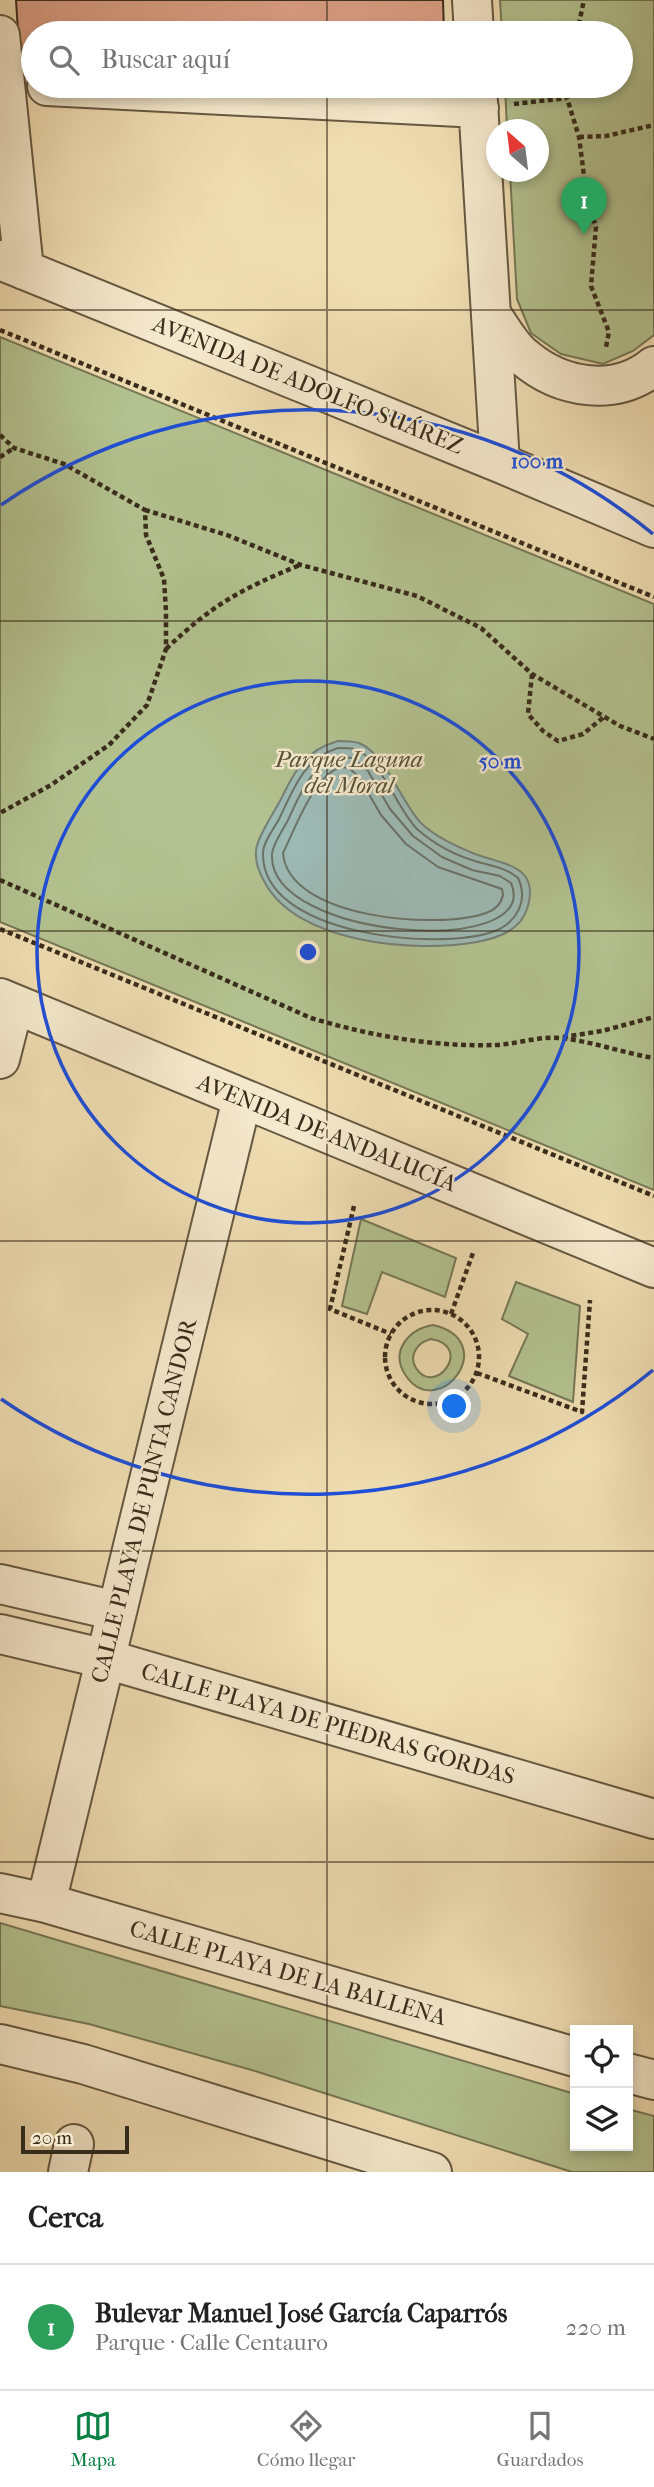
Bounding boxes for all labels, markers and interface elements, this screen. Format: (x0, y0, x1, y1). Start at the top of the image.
search box (21, 21, 633, 98)
icon: search (45, 41, 83, 79)
text: Buscar aquí (101, 44, 230, 75)
north arrow (486, 119, 549, 182)
pin: 1 (561, 177, 607, 235)
street label: AVENIDA DE ADOLFO SUÁREZ (148, 310, 468, 460)
text: 100 m (511, 449, 564, 473)
park label: Parque Laguna del Moral (274, 746, 423, 799)
text: 50 m (479, 749, 522, 773)
centre of rings (296, 940, 320, 964)
street label: AVENIDA DE ANDALUCÍA (193, 1068, 461, 1198)
street label: CALLE PLAYA DE PUNTA CANDOR (86, 1315, 203, 1686)
your location (437, 1389, 471, 1423)
street label: CALLE PLAYA DE PIEDRAS GORDAS (138, 1658, 518, 1790)
street label: CALLE PLAYA DE LA BALLENA (127, 1915, 450, 2031)
map controls (570, 2025, 633, 2151)
button: locate (570, 2025, 633, 2088)
button: layers (570, 2088, 633, 2151)
scale bar (21, 2123, 130, 2155)
text: 20 m (32, 2127, 72, 2149)
text: Cerca (28, 2200, 103, 2235)
text: Bulevar Manuel José García Caparrós (95, 2298, 507, 2329)
text: 1 (47, 2314, 55, 2341)
text: 220 m (566, 2314, 626, 2341)
text: Parque · Calle Centauro (95, 2329, 328, 2356)
tab: Mapa (71, 2407, 116, 2471)
tab: Cómo llegar (257, 2407, 355, 2471)
tab: Guardados (496, 2407, 583, 2471)

